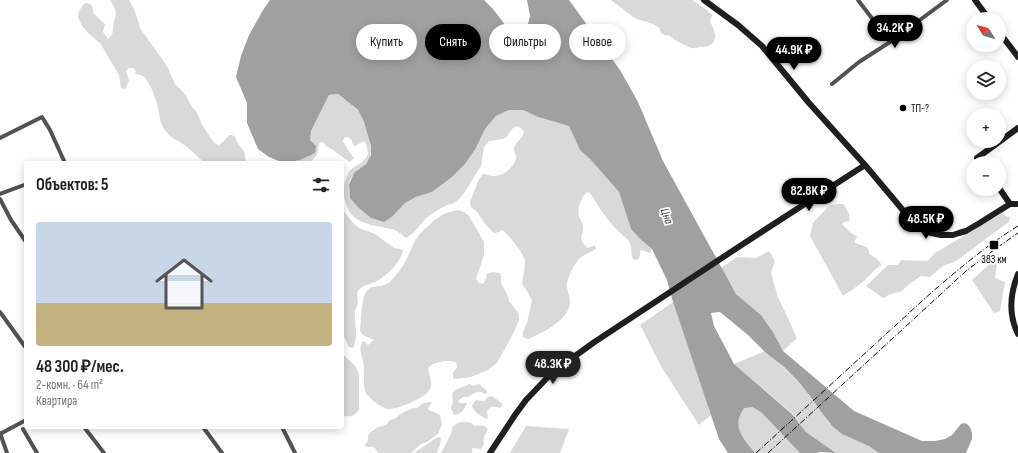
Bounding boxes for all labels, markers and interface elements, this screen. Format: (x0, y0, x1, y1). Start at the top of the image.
north arrow (966, 12, 1006, 52)
map controls (966, 12, 1006, 196)
pin: 34.2K ₽ (858, 15, 932, 49)
text: 34.2K ₽ (877, 20, 913, 36)
chip: Купить (356, 24, 417, 60)
chip: Снять (425, 24, 481, 60)
chip: Фильтры (489, 24, 561, 60)
chip: Новое (569, 24, 626, 60)
pin: 44.9K ₽ (757, 37, 831, 71)
text: 44.9K ₽ (775, 42, 813, 58)
button: layers (966, 60, 1006, 100)
place label: ТП-? (911, 102, 929, 115)
marker: ТП-? (898, 103, 908, 113)
button: + (966, 108, 1006, 148)
button: − (966, 156, 1006, 196)
icon: filters (310, 174, 332, 196)
text: Объектов: 5 (36, 175, 109, 195)
pin: 82.8K ₽ (772, 178, 846, 212)
text: 82.8K ₽ (790, 183, 828, 199)
water label: Цна (657, 206, 676, 226)
pin: 48.5K ₽ (889, 206, 963, 240)
text: 48.5K ₽ (908, 211, 944, 227)
marker: 383 км (988, 239, 1000, 251)
icon: home (148, 248, 220, 320)
place label: 383 км (981, 253, 1007, 266)
pin: 48.3K ₽ (516, 351, 590, 385)
text: 48.3K ₽ (535, 356, 571, 372)
text: 48 300 ₽/мес. (36, 357, 124, 377)
text: 2-комн. · 64 m² (36, 377, 103, 393)
text: Квартира (36, 393, 77, 409)

